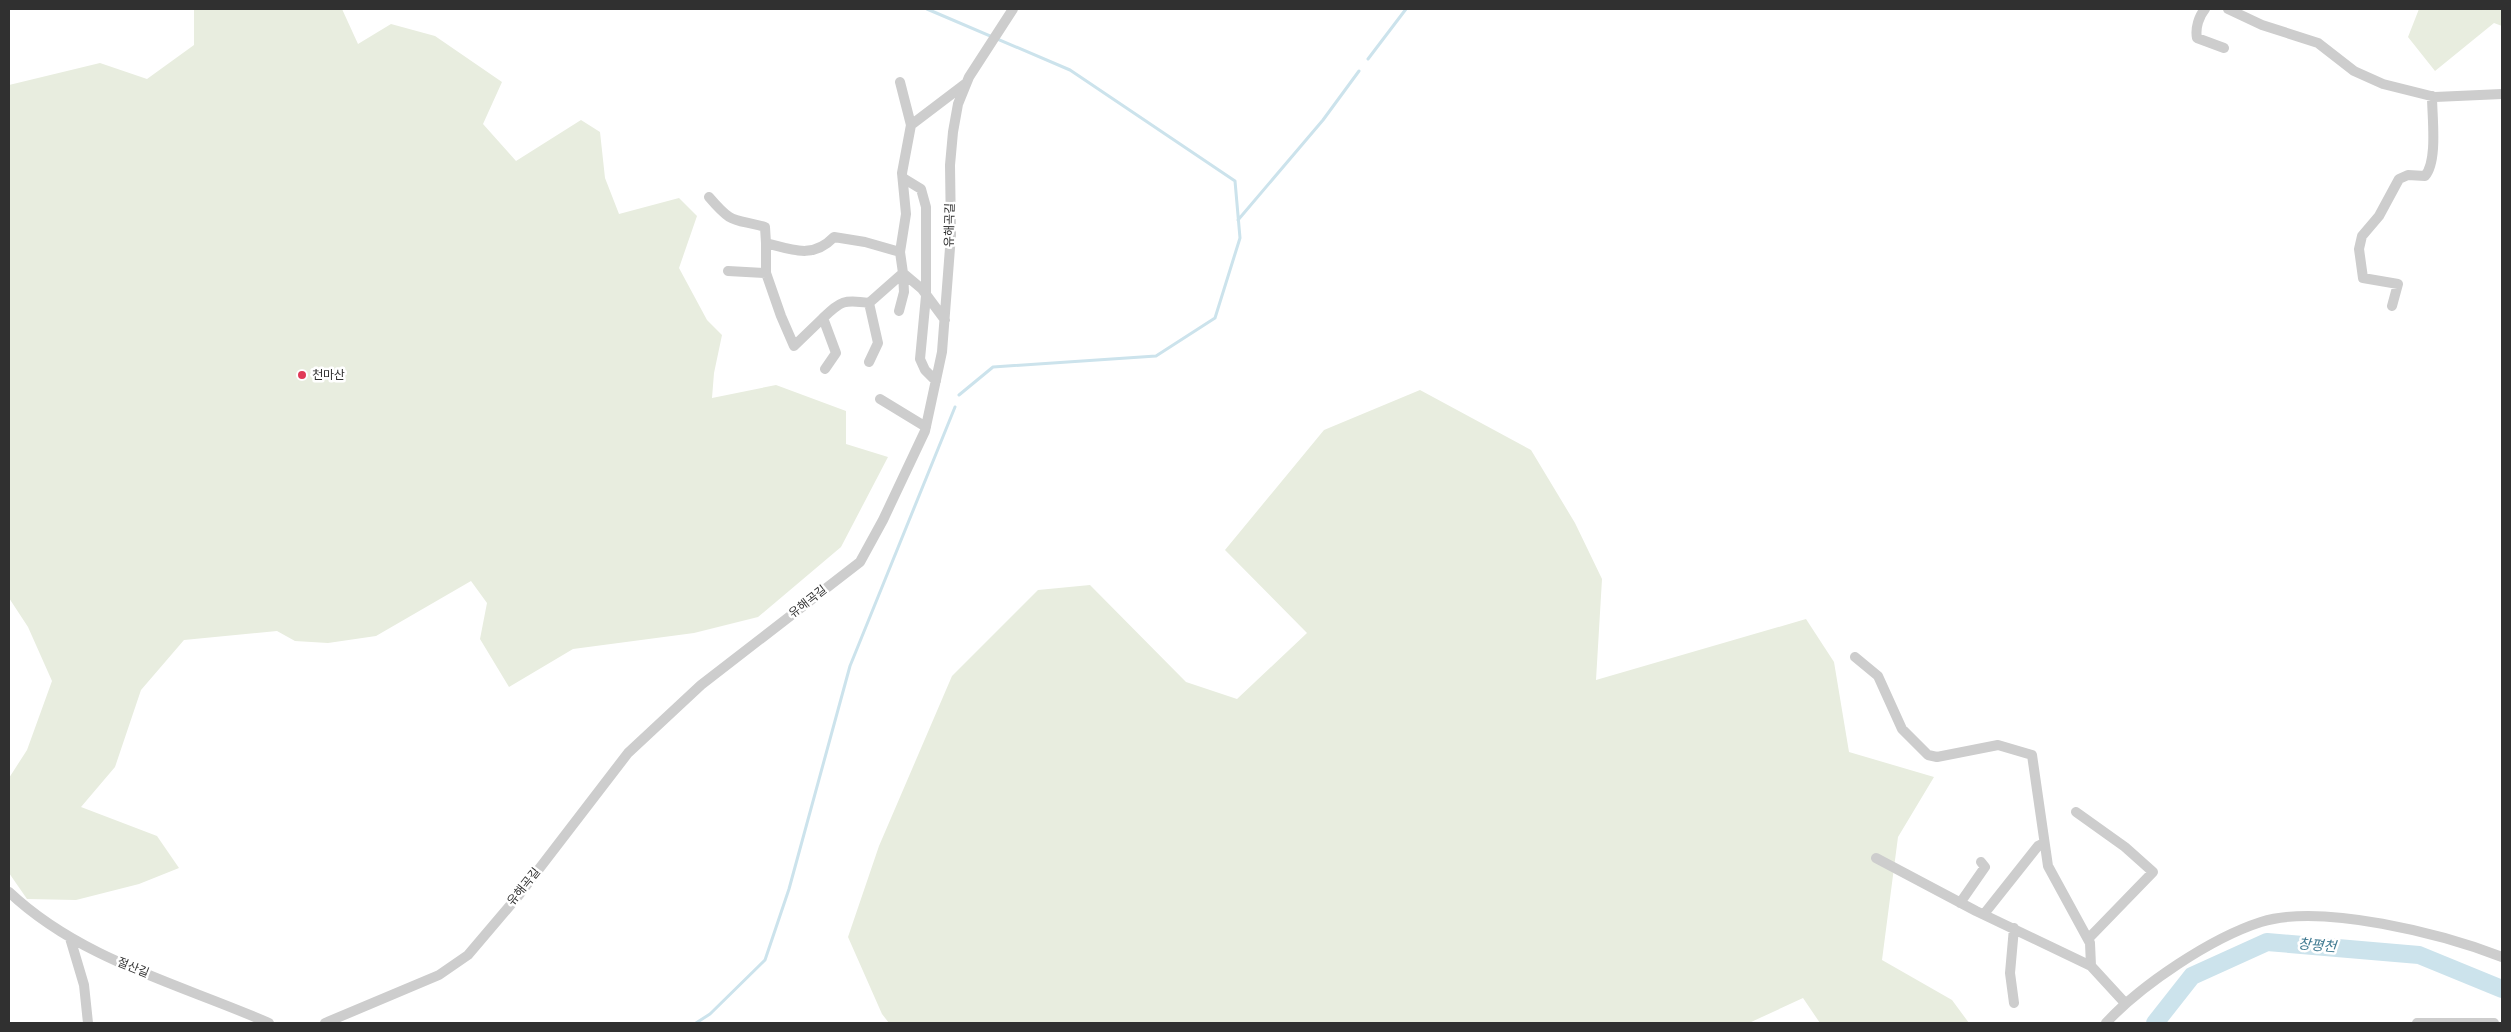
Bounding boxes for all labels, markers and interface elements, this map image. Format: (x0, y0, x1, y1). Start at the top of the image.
street label: 유해곡길 (941, 203, 959, 247)
place label: 천마산 (312, 367, 345, 384)
marker: 천마산 (296, 369, 308, 381)
street label: 유해곡길 (785, 582, 831, 622)
street label: 유해곡길 (503, 864, 545, 910)
water label: 창평천 (2297, 934, 2338, 958)
street label: 절산길 (114, 954, 152, 982)

